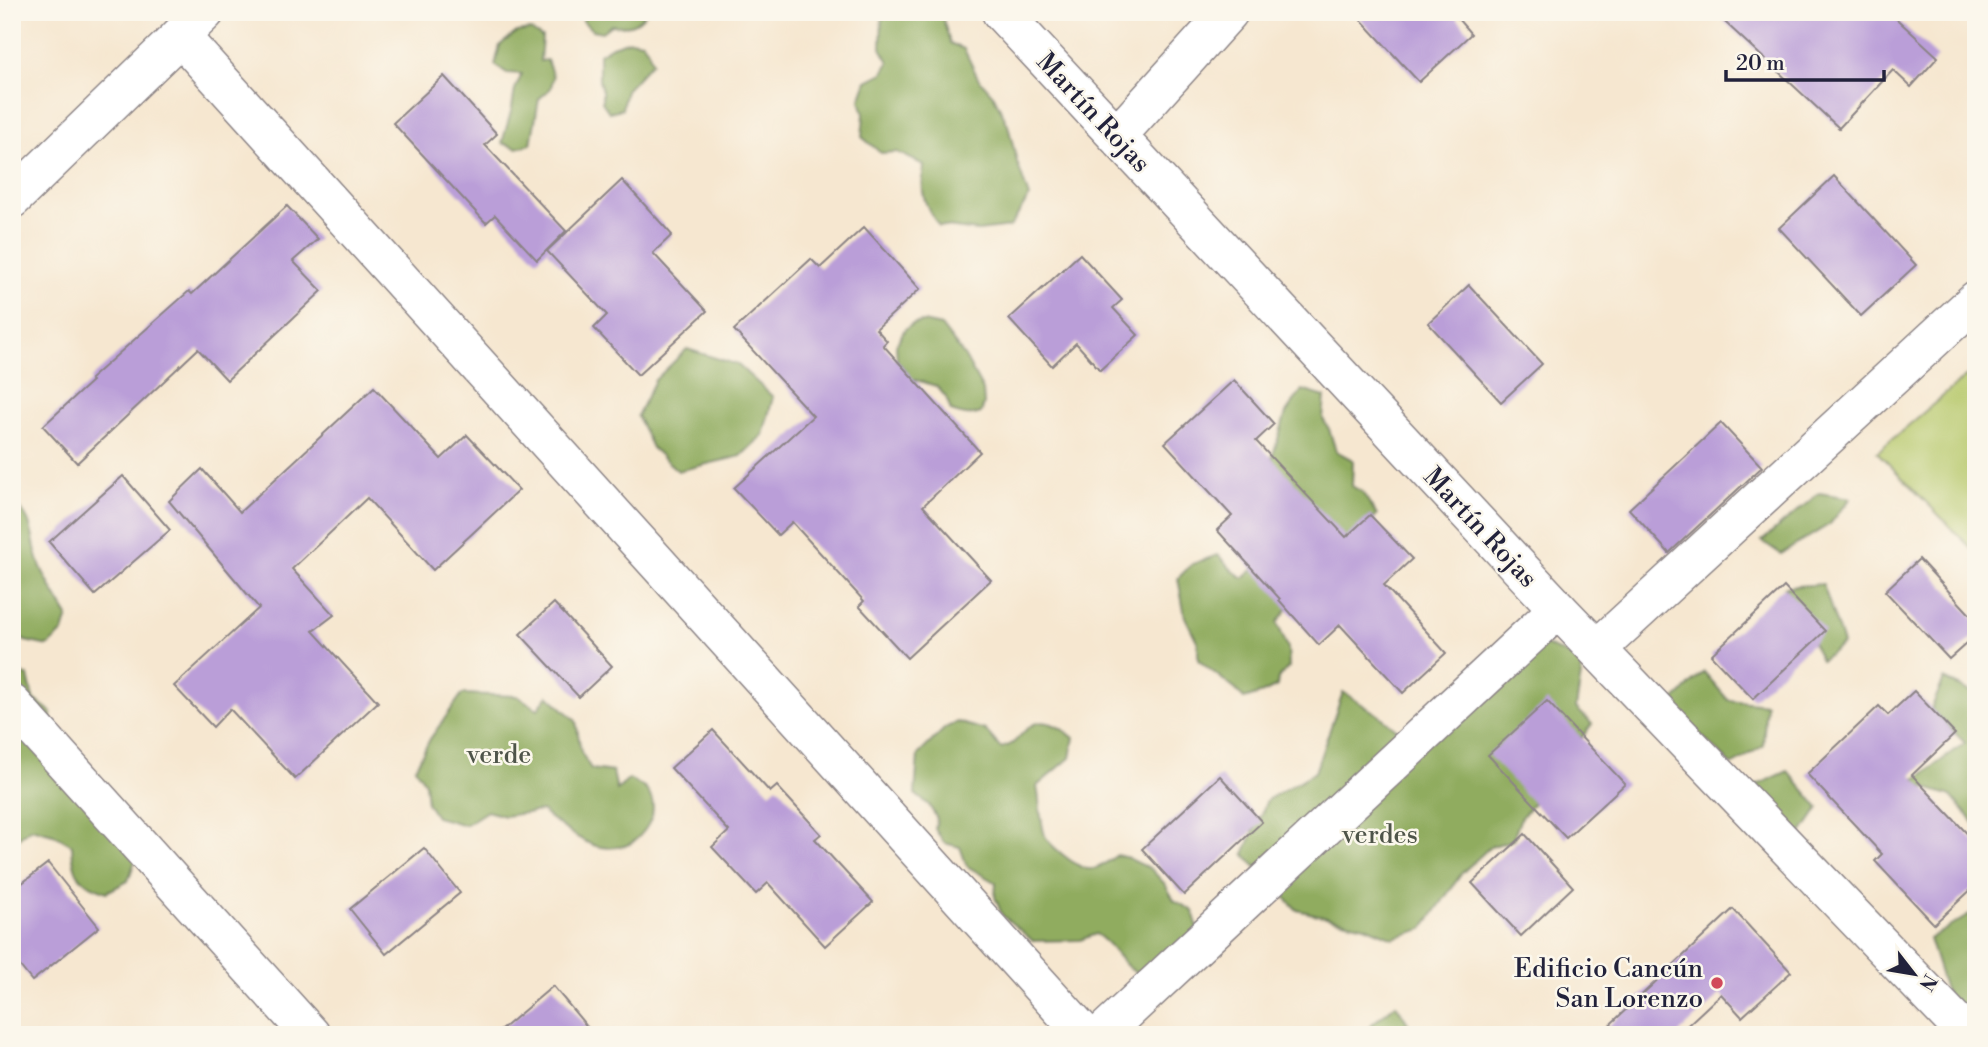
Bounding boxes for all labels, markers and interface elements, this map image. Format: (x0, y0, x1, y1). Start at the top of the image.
scale bar (1726, 38, 1883, 82)
street label: Martín Rojas (1030, 46, 1157, 179)
text: 20 m (1736, 51, 1785, 77)
street label: Martín Rojas (1417, 461, 1544, 594)
park label: verde (466, 739, 531, 771)
park label: verdes (1341, 819, 1418, 851)
north arrow (1880, 939, 1950, 1009)
place label: Edificio Cancún San Lorenzo (1514, 953, 1703, 1015)
text: N (1914, 970, 1942, 995)
marker: Edificio Cancún San Lorenzo (1709, 975, 1725, 991)

